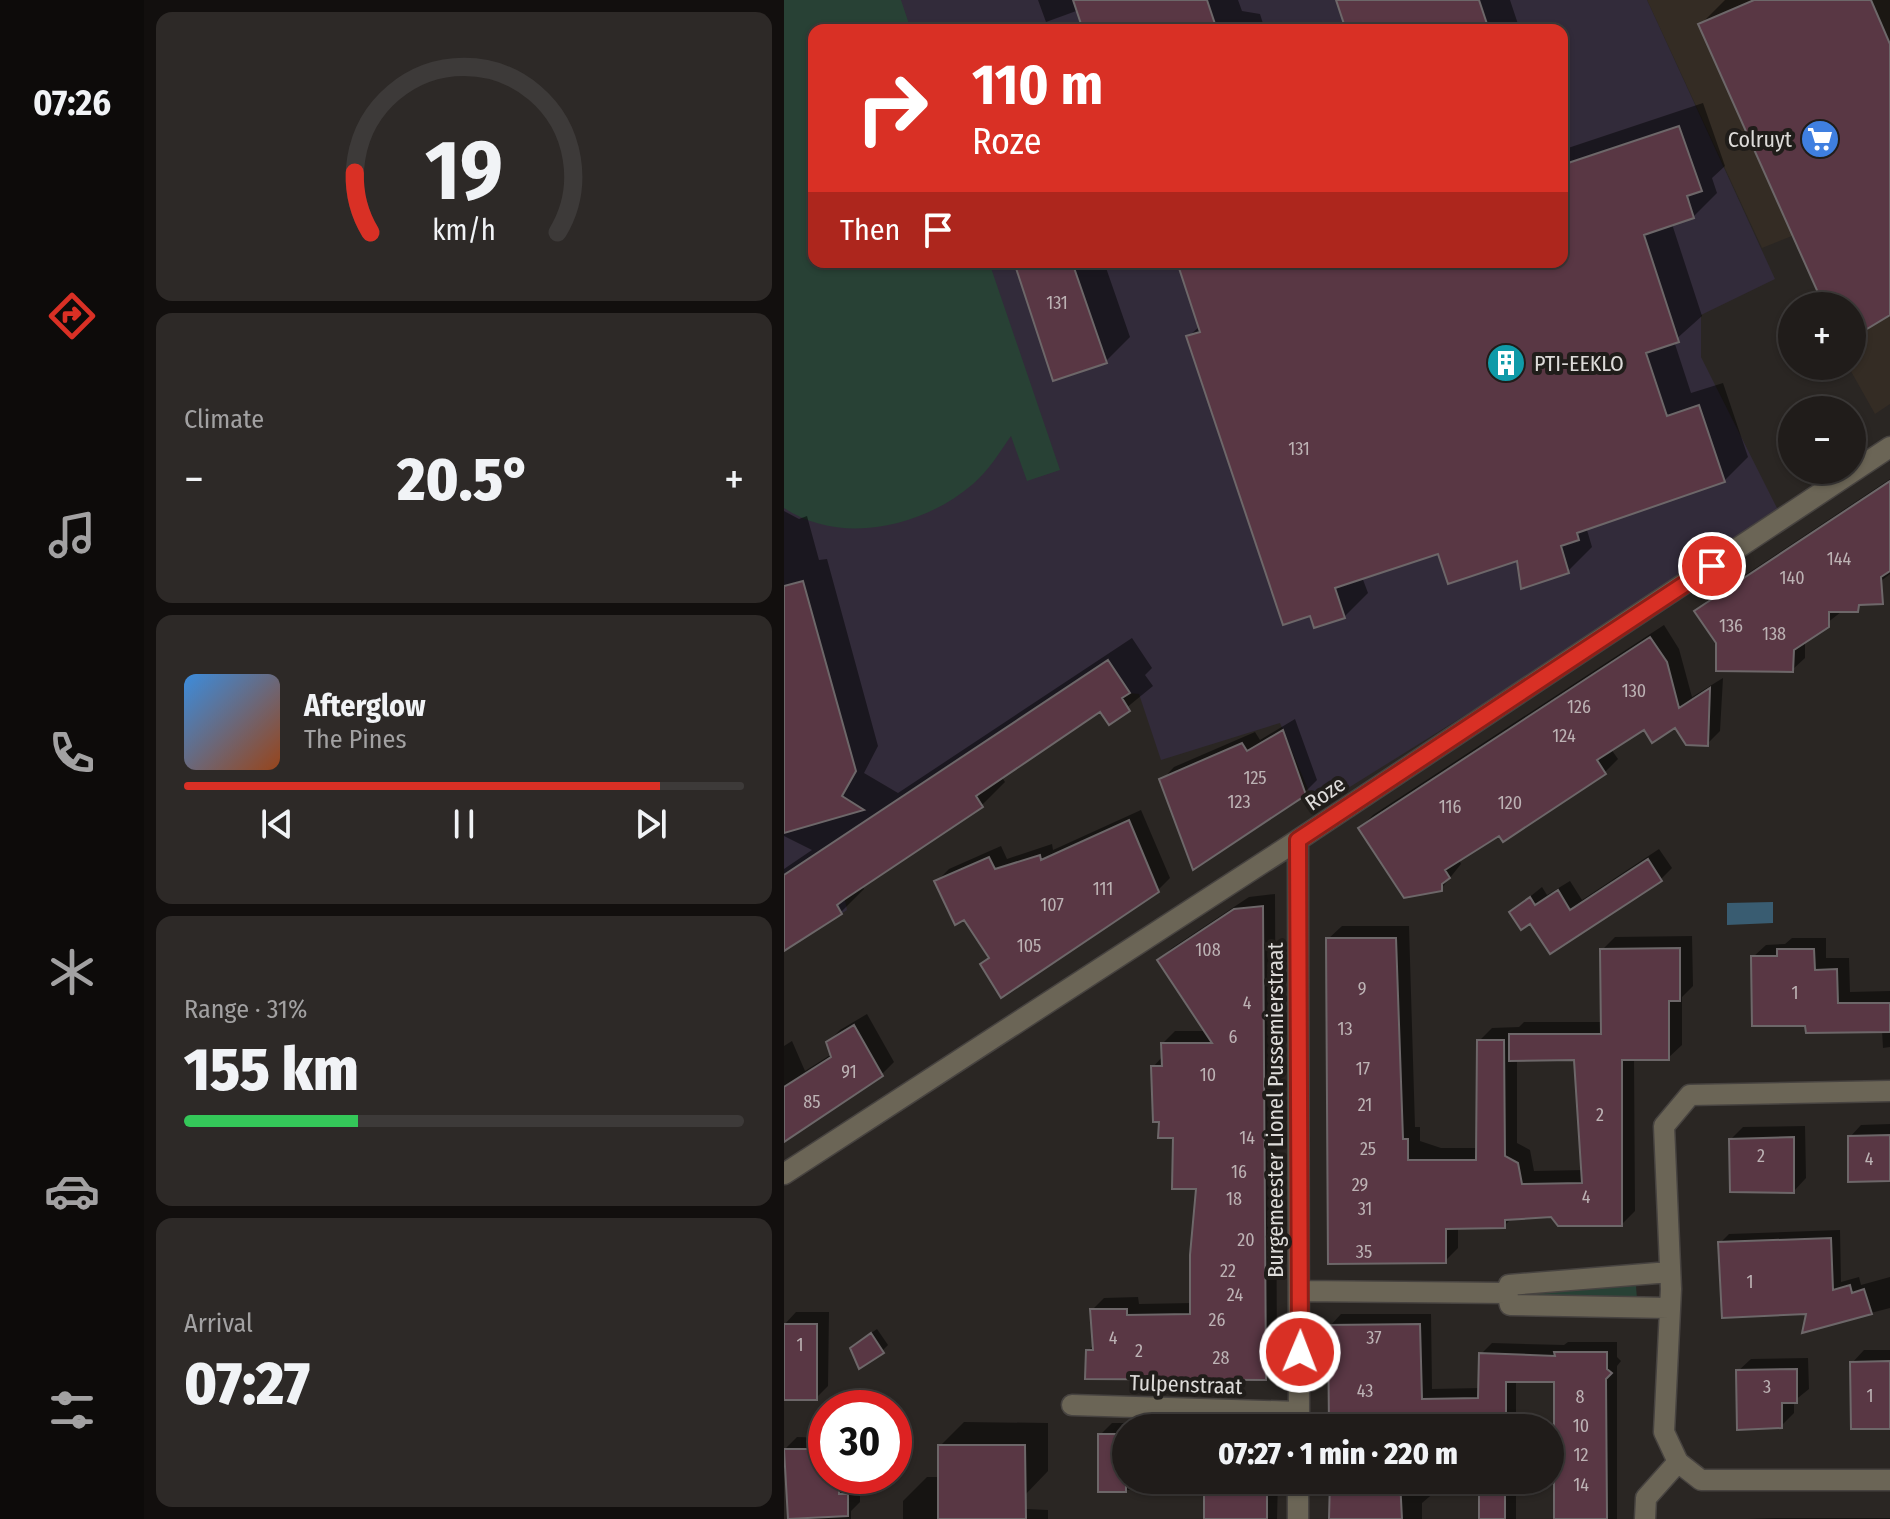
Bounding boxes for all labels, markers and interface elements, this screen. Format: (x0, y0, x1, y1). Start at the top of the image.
text: 110 m (972, 52, 1103, 119)
icon: right (840, 56, 944, 160)
text: 07:26 (33, 81, 111, 125)
supermarket icon: Colruyt (1799, 118, 1841, 160)
text: 19 (425, 120, 503, 220)
text: Roze (972, 120, 1042, 164)
place label: Colruyt (1728, 126, 1793, 153)
icon: arrive (916, 208, 960, 252)
text: Then (840, 212, 900, 248)
text: km/h (432, 213, 496, 248)
icon: directions (44, 288, 100, 344)
house number: 131 (1046, 292, 1068, 314)
map controls (1778, 292, 1866, 484)
button: + (1778, 292, 1866, 380)
building icon: PTI-EEKLO (1485, 342, 1527, 384)
place label: PTI-EEKLO (1534, 350, 1624, 377)
button: − (1778, 396, 1866, 484)
text: Climate (184, 404, 264, 435)
house number: 131 (1288, 438, 1310, 460)
text: 20.5° (397, 444, 531, 516)
text: − (184, 453, 204, 506)
text: + (724, 453, 744, 506)
icon: music (44, 507, 100, 563)
pin (1678, 532, 1746, 600)
icon: arrive (1690, 544, 1734, 588)
house number: 144 (1827, 548, 1852, 570)
house number: 140 (1779, 567, 1805, 589)
house number: 136 (1719, 615, 1743, 637)
house number: 138 (1762, 623, 1786, 645)
house number: 130 (1622, 680, 1646, 702)
text: Afterglow (304, 688, 426, 724)
house number: 126 (1567, 696, 1591, 718)
text: The Pines (304, 724, 407, 755)
icon: phone (44, 725, 100, 781)
house number: 124 (1552, 725, 1576, 747)
house number: 125 (1243, 767, 1267, 789)
street label: Roze (1300, 770, 1350, 816)
house number: 123 (1227, 791, 1251, 813)
house number: 120 (1498, 792, 1522, 814)
house number: 116 (1439, 796, 1461, 818)
icon: previous (255, 802, 299, 846)
icon: pause (442, 802, 486, 846)
icon: next (629, 802, 673, 846)
house number: 111 (1093, 878, 1113, 900)
house number: 107 (1040, 894, 1064, 916)
house number: 105 (1017, 935, 1041, 957)
house number: 108 (1195, 939, 1221, 961)
street label: Burgemeester Lionel Pussemierstraat (1262, 941, 1289, 1278)
icon: climate (44, 944, 100, 1000)
house number: 9 (1358, 978, 1366, 1000)
house number: 1 (1791, 982, 1799, 1004)
house number: 4 (1243, 992, 1252, 1014)
text: Range · 31% (184, 994, 307, 1025)
house number: 13 (1337, 1018, 1353, 1040)
house number: 6 (1229, 1026, 1238, 1048)
text: 155 km (184, 1034, 359, 1106)
house number: 17 (1356, 1058, 1370, 1080)
house number: 91 (841, 1061, 857, 1083)
house number: 10 (1200, 1064, 1216, 1086)
house number: 85 (803, 1091, 821, 1113)
house number: 21 (1358, 1094, 1372, 1116)
house number: 2 (1596, 1104, 1604, 1126)
house number: 14 (1239, 1127, 1255, 1149)
house number: 25 (1360, 1138, 1376, 1160)
house number: 2 (1757, 1145, 1765, 1167)
house number: 4 (1865, 1148, 1874, 1170)
house number: 16 (1231, 1161, 1247, 1183)
icon: car (44, 1163, 100, 1219)
house number: 29 (1352, 1174, 1368, 1196)
house number: 4 (1582, 1186, 1591, 1208)
house number: 18 (1226, 1188, 1242, 1210)
house number: 31 (1358, 1198, 1372, 1220)
house number: 20 (1237, 1229, 1255, 1251)
house number: 35 (1356, 1241, 1372, 1263)
house number: 22 (1220, 1260, 1236, 1282)
house number: 1 (1746, 1271, 1754, 1293)
house number: 24 (1227, 1284, 1243, 1306)
text: Arrival (184, 1308, 253, 1339)
house number: 26 (1209, 1309, 1226, 1331)
position arrow (1258, 1310, 1342, 1394)
house number: 4 (1109, 1327, 1118, 1349)
house number: 37 (1366, 1327, 1382, 1349)
house number: 1 (796, 1334, 804, 1356)
house number: 2 (1135, 1340, 1143, 1362)
house number: 28 (1213, 1347, 1229, 1369)
text: 07:27 (184, 1348, 310, 1420)
street label: Tulpenstraat (1129, 1369, 1244, 1400)
house number: 3 (1763, 1376, 1771, 1398)
house number: 43 (1357, 1380, 1373, 1402)
icon: filters (44, 1382, 100, 1438)
house number: 1 (1866, 1385, 1874, 1407)
house number: 8 (1576, 1386, 1585, 1408)
speed limit sign: 30 (808, 1390, 912, 1494)
house number: 10 (1573, 1415, 1589, 1437)
text: 07:27 · 1 min · 220 m (1218, 1436, 1458, 1472)
house number: 12 (1574, 1444, 1589, 1466)
house number: 14 (1573, 1474, 1589, 1496)

